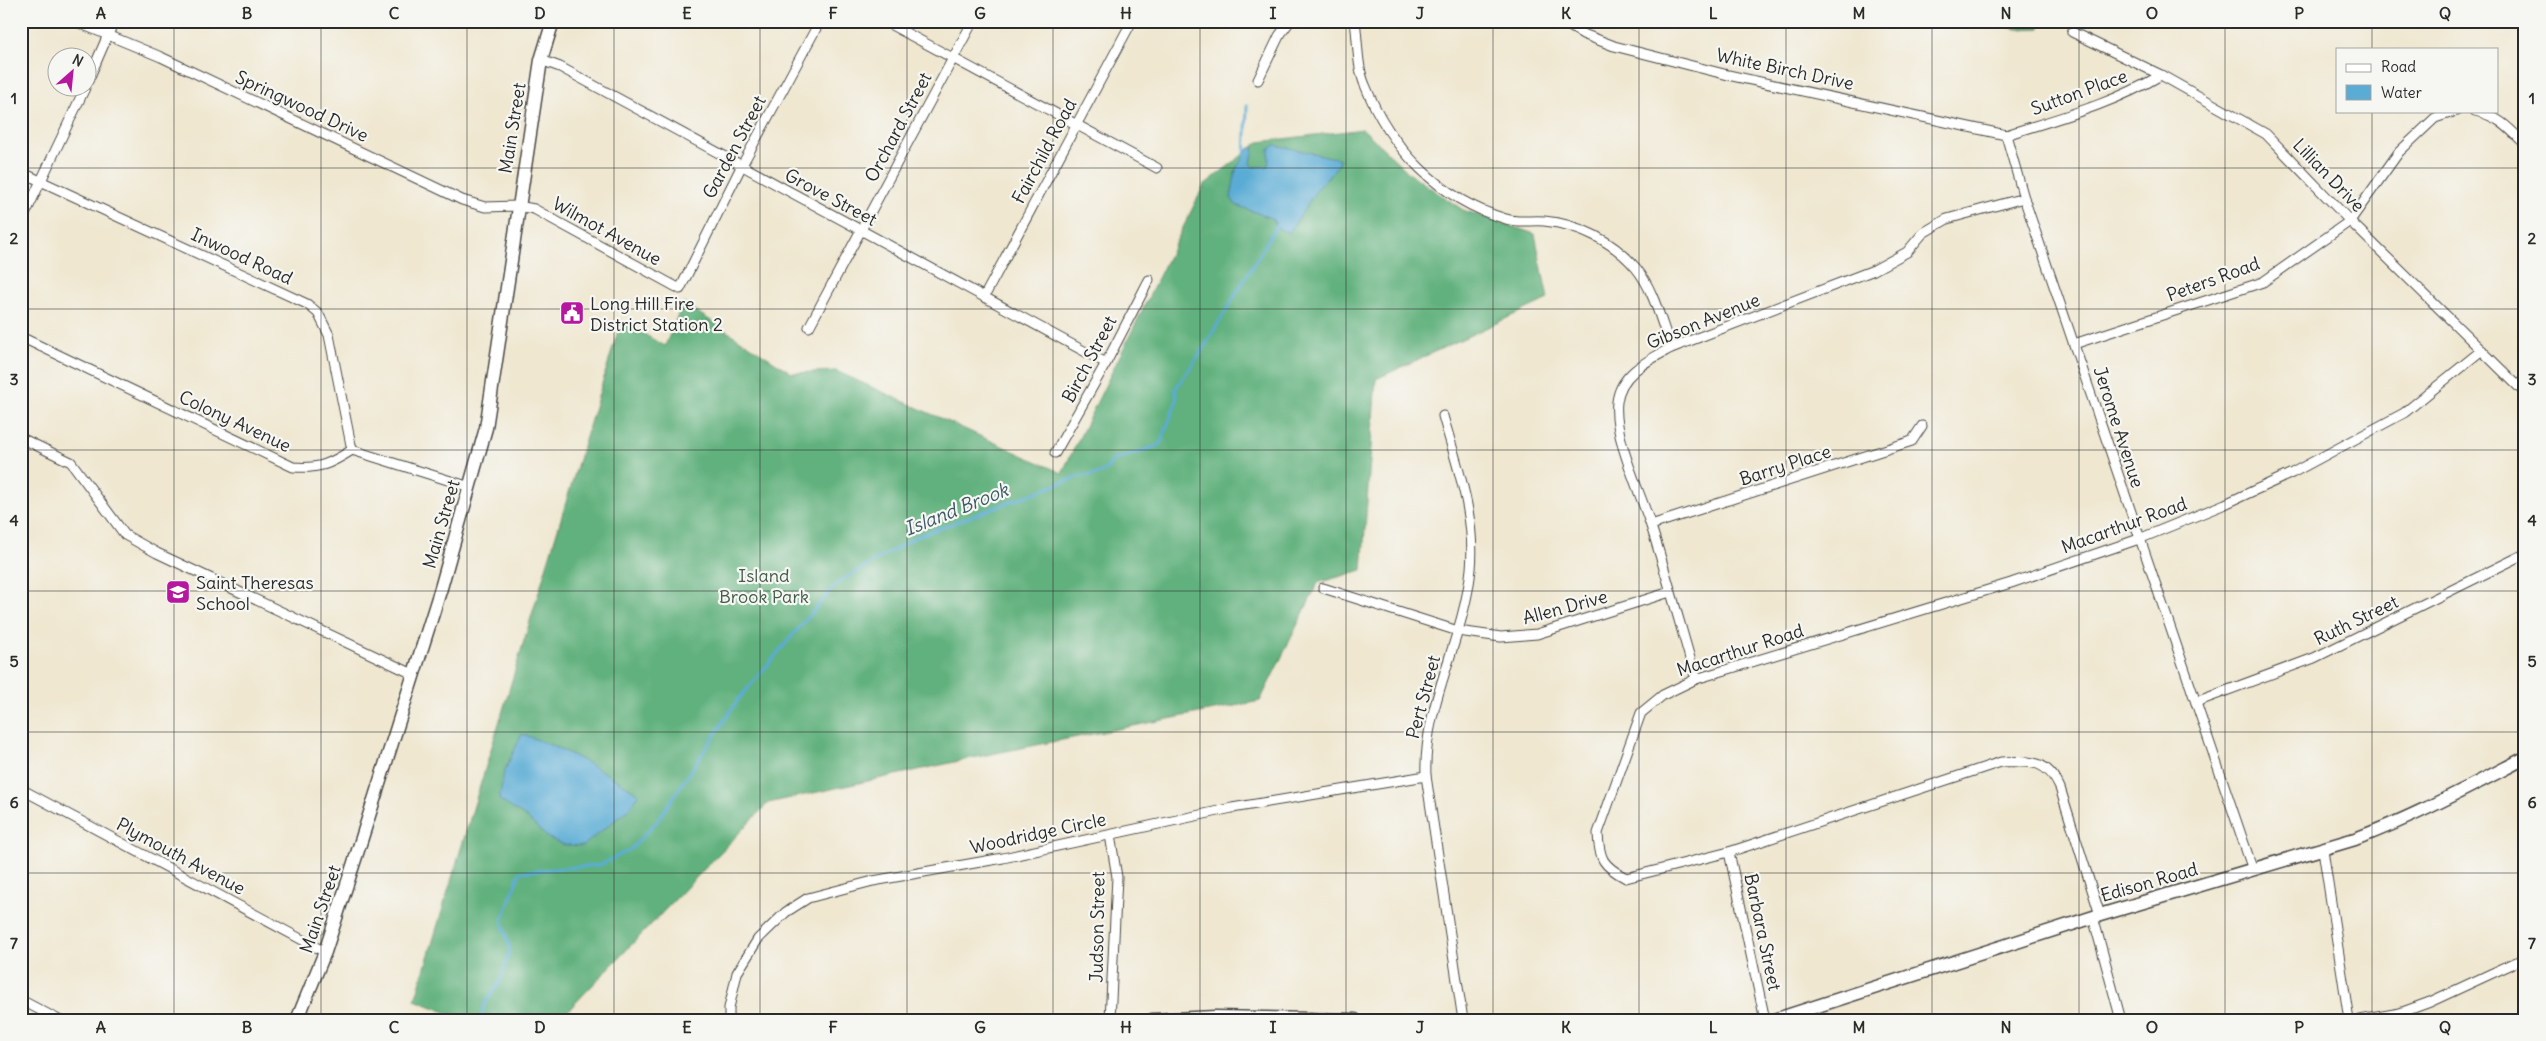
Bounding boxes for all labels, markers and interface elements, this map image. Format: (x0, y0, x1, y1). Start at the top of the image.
text: A (96, 3, 106, 23)
text: B (242, 3, 253, 23)
text: C (389, 3, 400, 23)
text: D (534, 3, 546, 23)
text: E (682, 3, 692, 23)
text: F (828, 3, 838, 23)
text: G (974, 3, 986, 23)
text: H (1120, 3, 1132, 23)
text: I (1270, 3, 1277, 23)
text: J (1416, 3, 1425, 23)
text: K (1561, 3, 1571, 23)
text: L (1709, 3, 1718, 23)
text: M (1853, 3, 1866, 23)
text: N (2000, 3, 2012, 23)
text: O (2146, 3, 2158, 23)
text: P (2294, 3, 2304, 23)
text: Q (2439, 3, 2451, 23)
street label: White Birch Drive (1714, 43, 1856, 95)
north arrow (48, 48, 98, 98)
legend (2336, 48, 2498, 112)
text: N (70, 50, 86, 71)
text: Road (2381, 57, 2416, 76)
street label: Sutton Place (2028, 64, 2130, 120)
street label: Springwood Drive (232, 65, 372, 147)
street label: Orchard Street (859, 68, 937, 186)
street label: Main Street (493, 81, 531, 175)
text: Water (2381, 83, 2422, 102)
text: 1 (11, 88, 17, 108)
text: 1 (2529, 88, 2535, 108)
street label: Garden Street (697, 92, 771, 202)
street label: Fairchild Road (1007, 94, 1081, 207)
street label: Lillian Drive (2288, 133, 2370, 217)
street label: Grove Street (781, 163, 881, 231)
street label: Wilmot Avenue (549, 192, 665, 270)
street label: Inwood Road (188, 222, 297, 290)
text: 2 (10, 228, 19, 248)
text: 2 (2528, 228, 2537, 248)
street label: Peters Road (2163, 251, 2263, 306)
street label: Gibson Avenue (1643, 288, 1763, 354)
place label: Long Hill Fire District Station 2 (590, 292, 723, 336)
public building icon: Long Hill Fire District Station 2 (559, 300, 585, 326)
street label: Birch Street (1057, 312, 1121, 406)
street label: Jerome Avenue (2089, 363, 2149, 491)
text: 3 (9, 369, 19, 389)
text: 3 (2527, 369, 2537, 389)
street label: Colony Avenue (175, 385, 295, 457)
street label: Barry Place (1736, 439, 1834, 491)
street label: Main Street (417, 477, 465, 571)
water label: Island Brook (901, 477, 1013, 541)
street label: Macarthur Road (2058, 491, 2190, 558)
text: 4 (9, 510, 19, 530)
text: 4 (2527, 510, 2537, 530)
park label: Island Brook Park (719, 564, 809, 608)
place label: Saint Theresas School (196, 571, 314, 615)
school or university icon: Saint Theresas School (165, 579, 191, 605)
street label: Allen Drive (1520, 585, 1610, 629)
street label: Ruth Street (2310, 590, 2402, 650)
street label: Macarthur Road (1674, 619, 1807, 681)
text: 5 (9, 651, 19, 671)
text: 5 (2527, 651, 2537, 671)
street label: Pert Street (1401, 653, 1445, 741)
text: 6 (9, 792, 19, 812)
text: 6 (2527, 792, 2537, 812)
street label: Woodridge Circle (968, 807, 1108, 859)
street label: Plymouth Avenue (113, 812, 249, 900)
street label: Edison Road (2098, 857, 2201, 907)
street label: Main Street (294, 862, 346, 956)
street label: Judson Street (1085, 871, 1109, 983)
street label: Barbara Street (1739, 871, 1787, 993)
text: 7 (10, 933, 18, 953)
text: 7 (2528, 933, 2536, 953)
text: A (96, 1017, 106, 1037)
text: B (242, 1017, 253, 1037)
text: C (389, 1017, 400, 1037)
text: D (534, 1017, 546, 1037)
text: E (682, 1017, 692, 1037)
text: F (828, 1017, 838, 1037)
text: G (974, 1017, 986, 1037)
text: H (1120, 1017, 1132, 1037)
text: I (1270, 1017, 1277, 1037)
text: J (1416, 1017, 1425, 1037)
text: K (1561, 1017, 1571, 1037)
text: L (1709, 1017, 1718, 1037)
text: M (1853, 1017, 1866, 1037)
text: N (2000, 1017, 2012, 1037)
text: O (2146, 1017, 2158, 1037)
text: P (2294, 1017, 2304, 1037)
text: Q (2439, 1017, 2451, 1037)

